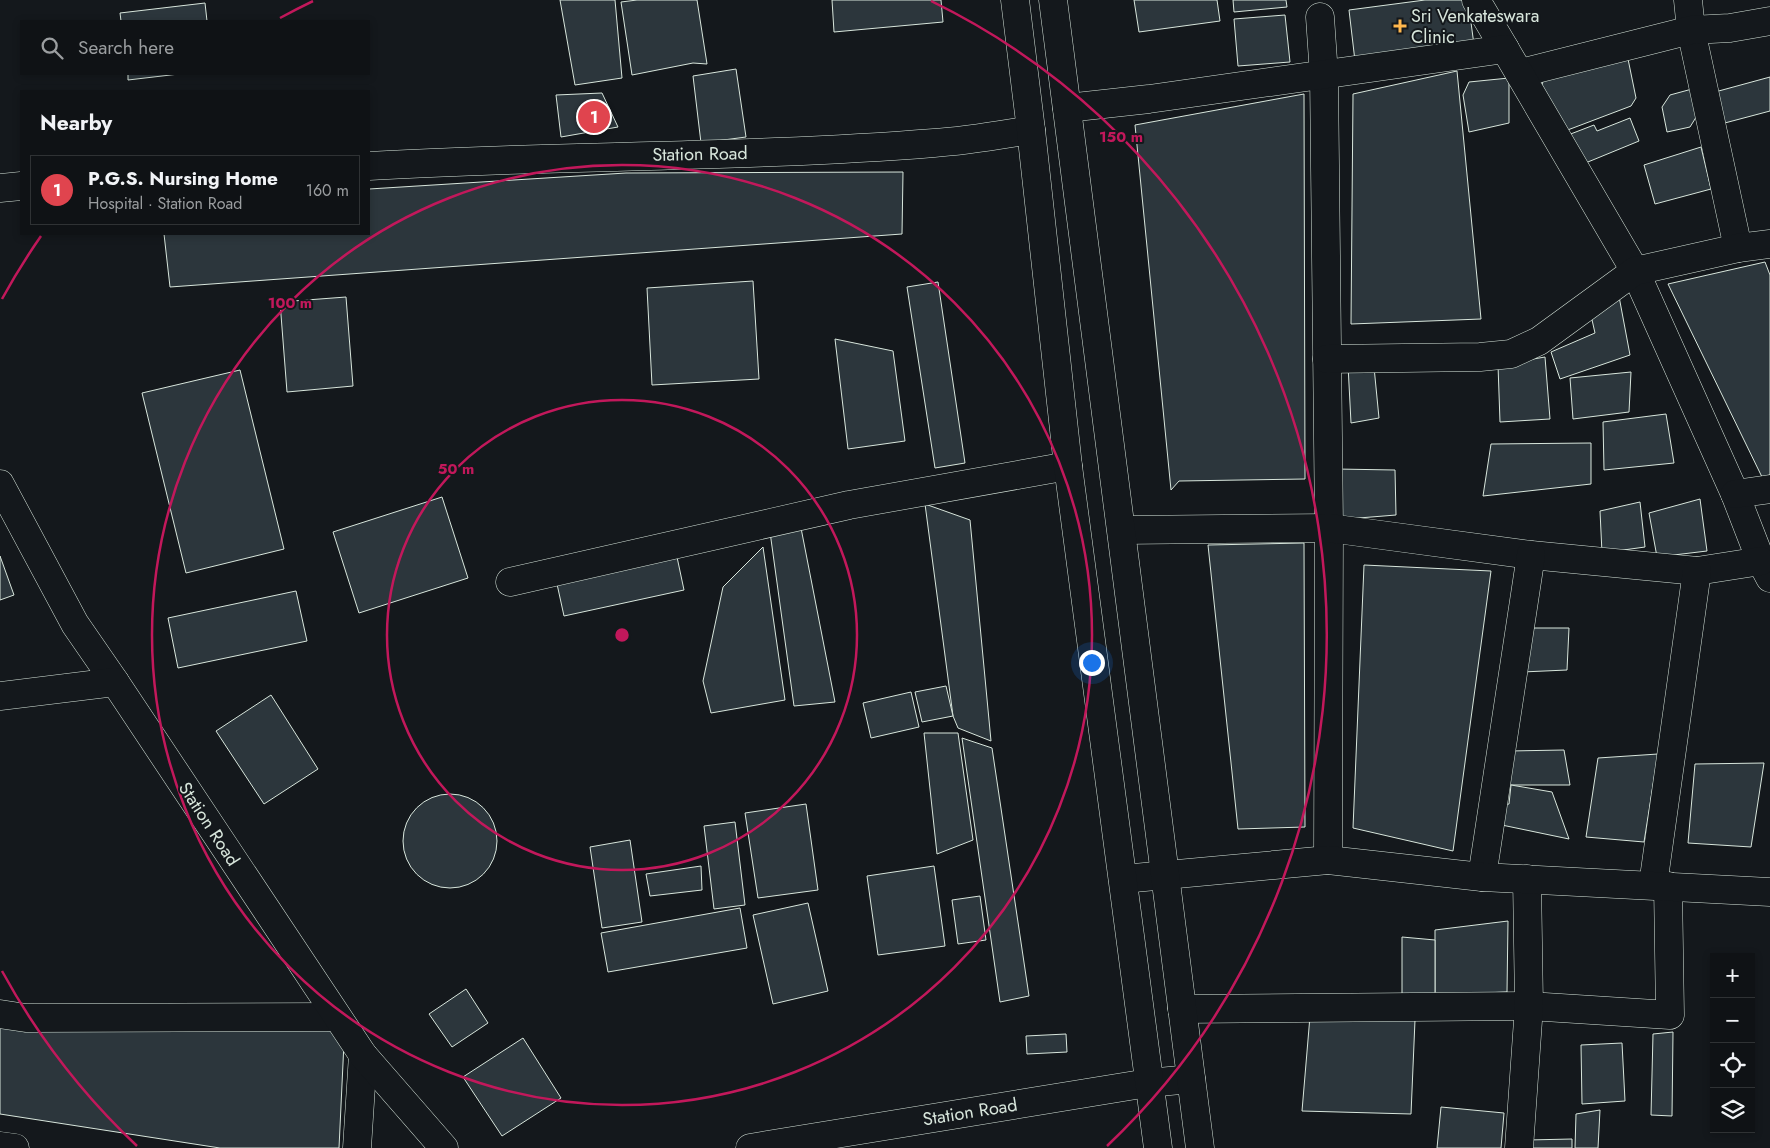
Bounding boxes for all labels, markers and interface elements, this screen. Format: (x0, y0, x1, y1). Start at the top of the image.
place label: Sri Venkateswara Clinic (1411, 3, 1539, 50)
marker: Sri Venkateswara Clinic (1393, 19, 1407, 33)
search box (20, 20, 370, 75)
icon: search (38, 34, 66, 62)
text: Search here (78, 34, 174, 61)
pin: 1 (578, 98, 610, 136)
text: Nearby (40, 108, 112, 138)
text: 150 m (1099, 126, 1143, 148)
street label: Station Road (652, 140, 748, 168)
text: P.G.S. Nursing Home (88, 165, 278, 192)
text: 1 (53, 179, 61, 202)
text: 160 m (306, 179, 349, 202)
text: Hospital · Station Road (88, 192, 242, 215)
text: 100 m (268, 292, 312, 314)
text: 50 m (438, 458, 474, 480)
centre of rings (613, 626, 631, 644)
your location (1079, 650, 1105, 676)
street label: Station Road (172, 777, 246, 871)
map controls (1710, 953, 1755, 1133)
button: + (1710, 953, 1755, 998)
button: − (1710, 998, 1755, 1043)
button: locate (1710, 1043, 1755, 1088)
button: layers (1710, 1088, 1755, 1133)
street label: Station Road (921, 1092, 1019, 1132)

